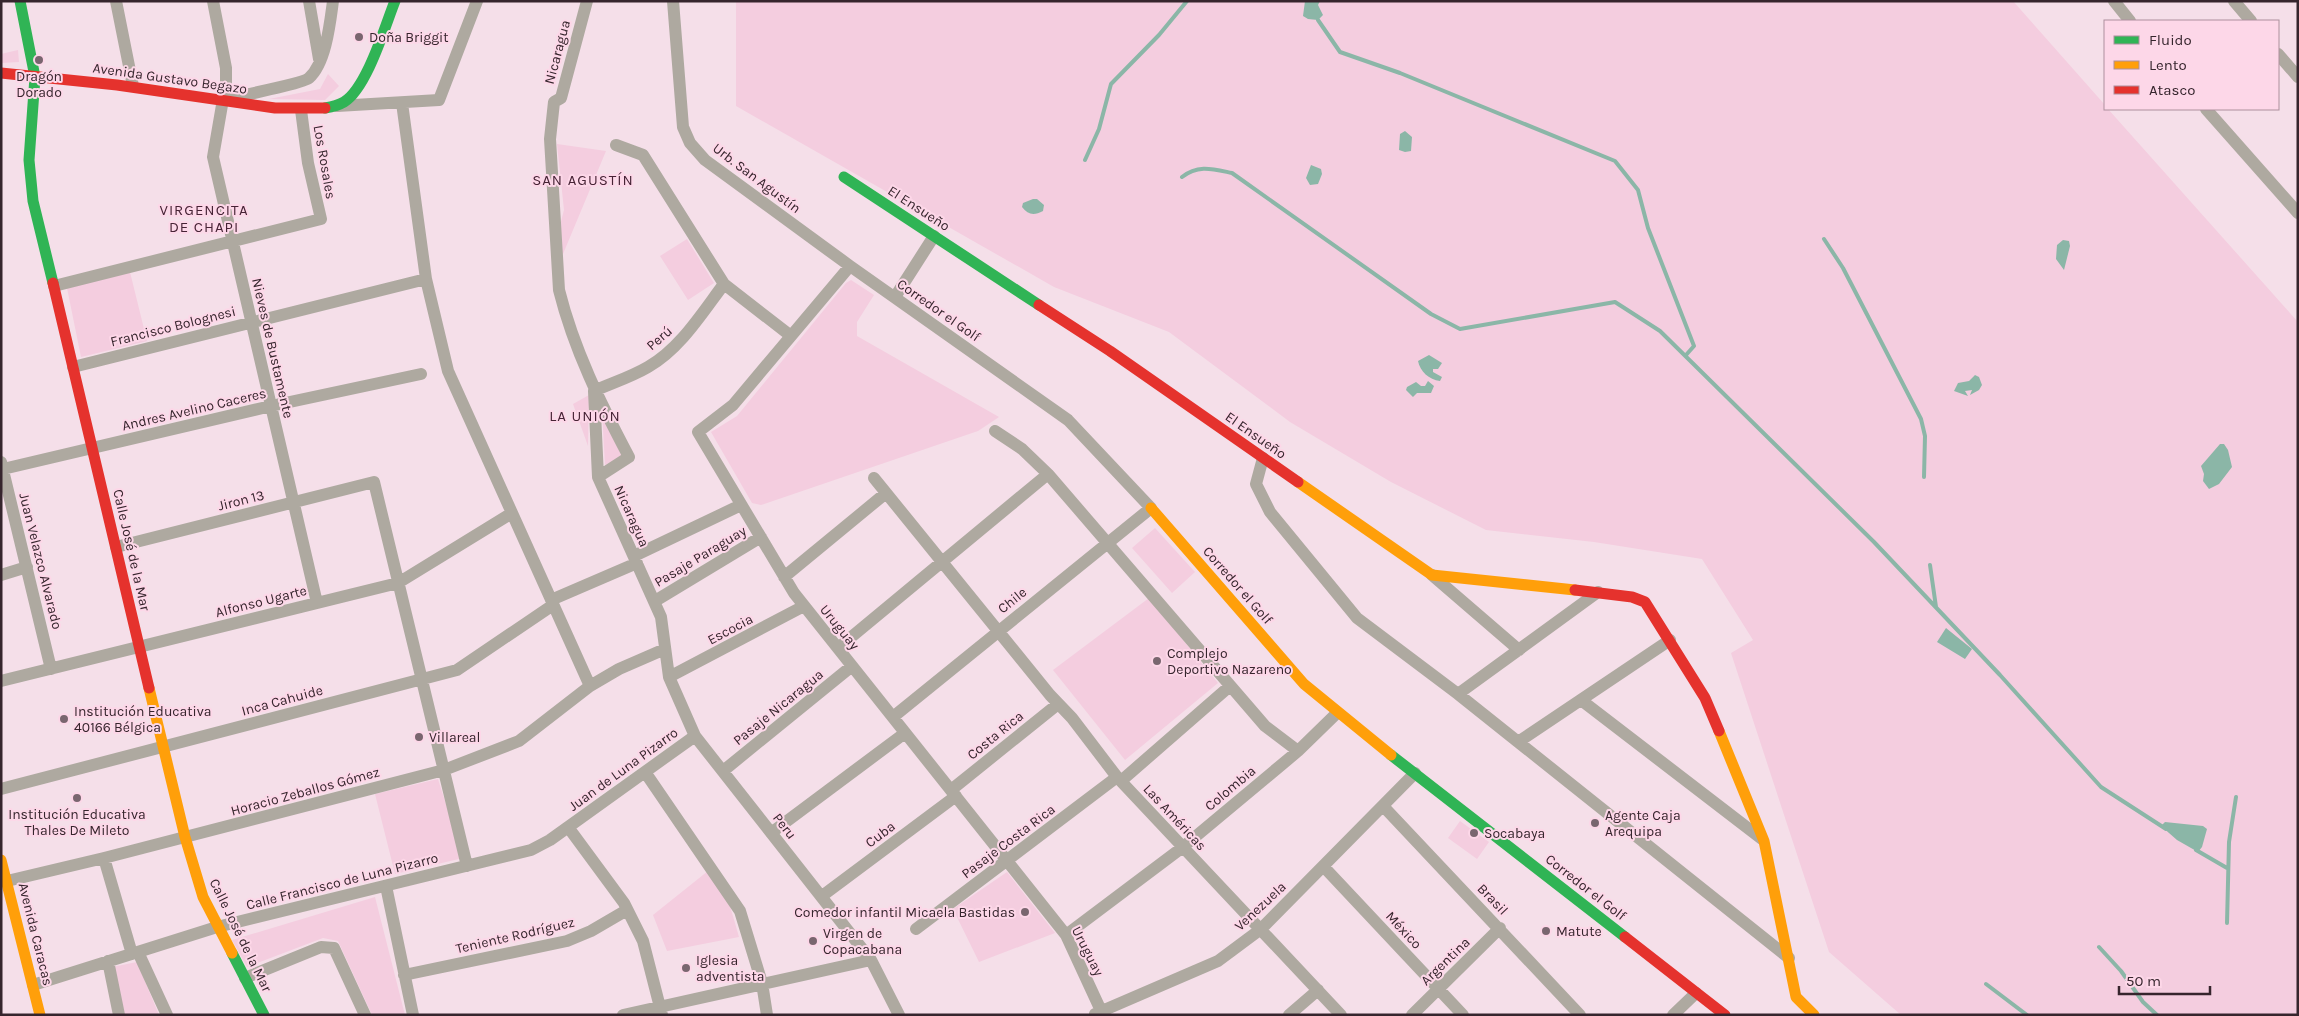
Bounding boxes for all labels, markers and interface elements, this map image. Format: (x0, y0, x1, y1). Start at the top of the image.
street label: Nicaragua (541, 18, 574, 86)
legend (2104, 20, 2279, 110)
place label: Doña Briggit (369, 29, 449, 46)
marker: Doña Briggit (353, 31, 365, 43)
text: Fluido (2149, 31, 2192, 49)
marker: Dragón Dorado (33, 54, 45, 66)
text: Lento (2149, 56, 2187, 74)
street label: Avenida Gustavo Begazo (92, 59, 248, 98)
place label: Dragón Dorado (16, 68, 62, 101)
text: Atasco (2149, 81, 2195, 99)
street label: Los Rosales (310, 124, 339, 200)
street label: Urb. San Agustín (709, 140, 804, 217)
district label: SAN AGUSTÍN (532, 171, 634, 189)
street label: El Ensueño (885, 182, 953, 235)
district label: VIRGENCITA DE CHAPI (159, 201, 249, 236)
street label: Corredor el Golf (894, 275, 984, 346)
street label: Nieves de Bustamente (248, 276, 297, 420)
street label: Francisco Bolognesi (109, 303, 238, 350)
street label: Perú (643, 323, 676, 354)
street label: Andres Avelino Caceres (120, 385, 268, 434)
district label: LA UNIÓN (549, 407, 621, 425)
street label: El Ensueño (1222, 408, 1289, 463)
street label: Nicaragua (610, 483, 653, 550)
street label: Jiron 13 (216, 487, 266, 514)
street label: Calle José de la Mar (109, 488, 154, 613)
street label: Juan Velazco Alvarado (15, 491, 66, 631)
street label: Pasaje Paraguay (651, 522, 750, 591)
street label: Corredor el Golf (1199, 543, 1276, 628)
street label: Alfonso Ugarte (214, 582, 309, 621)
street label: Chile (994, 584, 1030, 617)
street label: Uruguay (816, 601, 863, 654)
street label: Escocia (705, 610, 756, 648)
place label: Complejo Deportivo Nazareno (1167, 645, 1292, 678)
marker: Complejo Deportivo Nazareno (1151, 655, 1163, 667)
street label: Pasaje Nicaragua (730, 666, 827, 749)
street label: Inca Cahuide (240, 681, 325, 719)
place label: Institución Educativa 40166 Bélgica (74, 703, 211, 736)
street label: Costa Rica (964, 708, 1027, 763)
marker: Institución Educativa 40166 Bélgica (58, 713, 70, 725)
street label: Juan de Luna Pizarro (565, 724, 681, 815)
place label: Villareal (429, 729, 480, 746)
marker: Villareal (413, 731, 425, 743)
street label: Colombia (1201, 762, 1259, 815)
street label: Horacio Zeballos Gómez (229, 763, 381, 820)
street label: Las Américas (1140, 781, 1210, 854)
marker: Institución Educativa Thales De Mileto (71, 792, 83, 804)
street label: Pasaje Costa Rica (958, 801, 1059, 882)
place label: Institución Educativa Thales De Mileto (8, 806, 146, 839)
place label: Agente Caja Arequipa (1605, 807, 1681, 840)
street label: Peru (769, 810, 800, 843)
marker: Agente Caja Arequipa (1589, 817, 1601, 829)
street label: Cuba (862, 818, 899, 851)
place label: Socabaya (1484, 825, 1545, 842)
marker: Socabaya (1468, 827, 1480, 839)
street label: Calle Francisco de Luna Pizarro (244, 849, 440, 914)
street label: Corredor el Golf (1542, 851, 1630, 924)
street label: Calle José de la Mar (206, 876, 276, 996)
street label: Venezuela (1231, 878, 1290, 934)
street label: Brasil (1474, 880, 1512, 919)
street label: Avenida Caracas (15, 881, 56, 987)
place label: Comedor infantil Micaela Bastidas (794, 904, 1015, 921)
marker: Comedor infantil Micaela Bastidas (1019, 906, 1031, 918)
street label: México (1382, 908, 1425, 953)
street label: Teniente Rodríguez (454, 914, 576, 957)
place label: Matute (1556, 923, 1602, 940)
street label: Uruguay (1068, 924, 1107, 979)
place label: Virgen de Copacabana (823, 925, 902, 958)
marker: Matute (1540, 925, 1552, 937)
street label: Argentina (1417, 934, 1474, 989)
marker: Virgen de Copacabana (807, 935, 819, 947)
place label: Iglesia adventista (696, 952, 764, 985)
marker: Iglesia adventista (680, 962, 692, 974)
scale bar (2119, 964, 2210, 996)
text: 50 m (2126, 972, 2161, 990)

